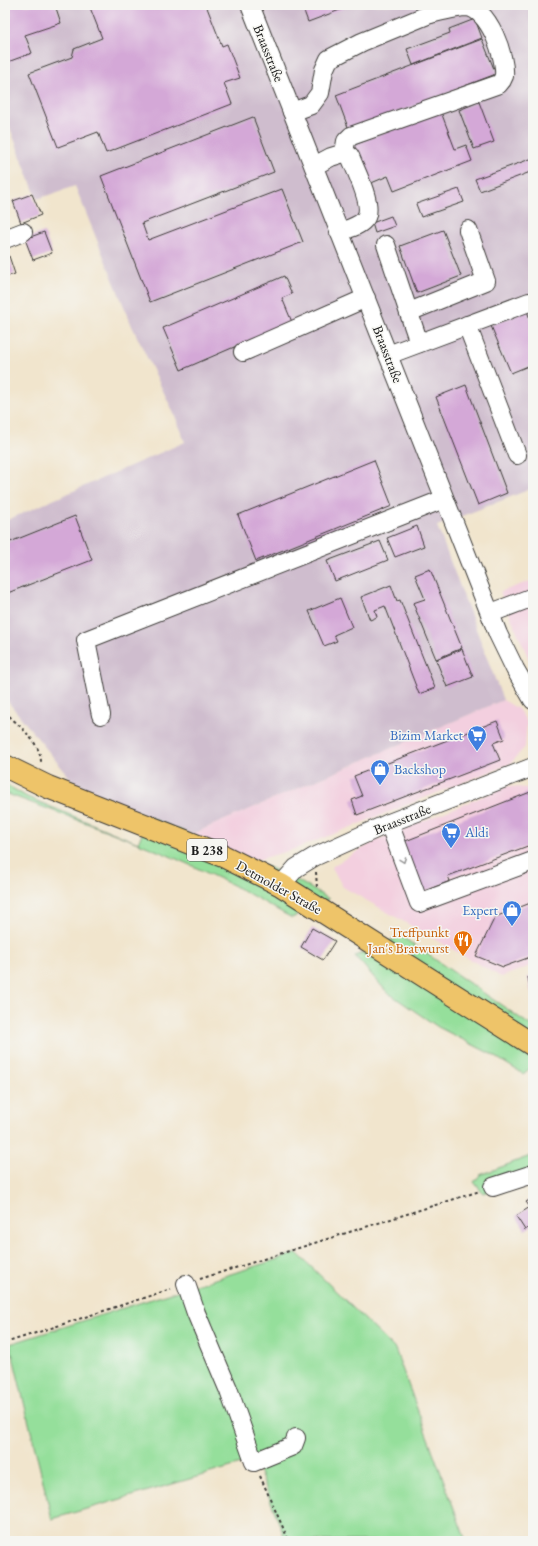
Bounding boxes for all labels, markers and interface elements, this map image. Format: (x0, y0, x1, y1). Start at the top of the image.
street label: Braasstraße (249, 22, 289, 85)
street label: Braasstraße (369, 323, 407, 386)
supermarket icon: Bizim Market (466, 724, 488, 752)
place label: Bizim Market (390, 726, 464, 744)
shop icon: Backshop (369, 758, 391, 786)
place label: Backshop (394, 760, 446, 778)
street label: Braasstraße (371, 799, 434, 839)
supermarket icon: Aldi (440, 821, 462, 849)
place label: Aldi (464, 823, 489, 841)
road number: B 238 (187, 839, 227, 861)
street label: Detmolder Straße (233, 856, 325, 918)
one-way arrow (398, 856, 406, 863)
shop icon: Expert (501, 899, 523, 927)
place label: Expert (462, 901, 499, 919)
place label: Treffpunkt Jan's Bratwurst (367, 923, 450, 957)
restaurant icon: Treffpunkt Jan's Bratwurst (452, 929, 474, 957)

